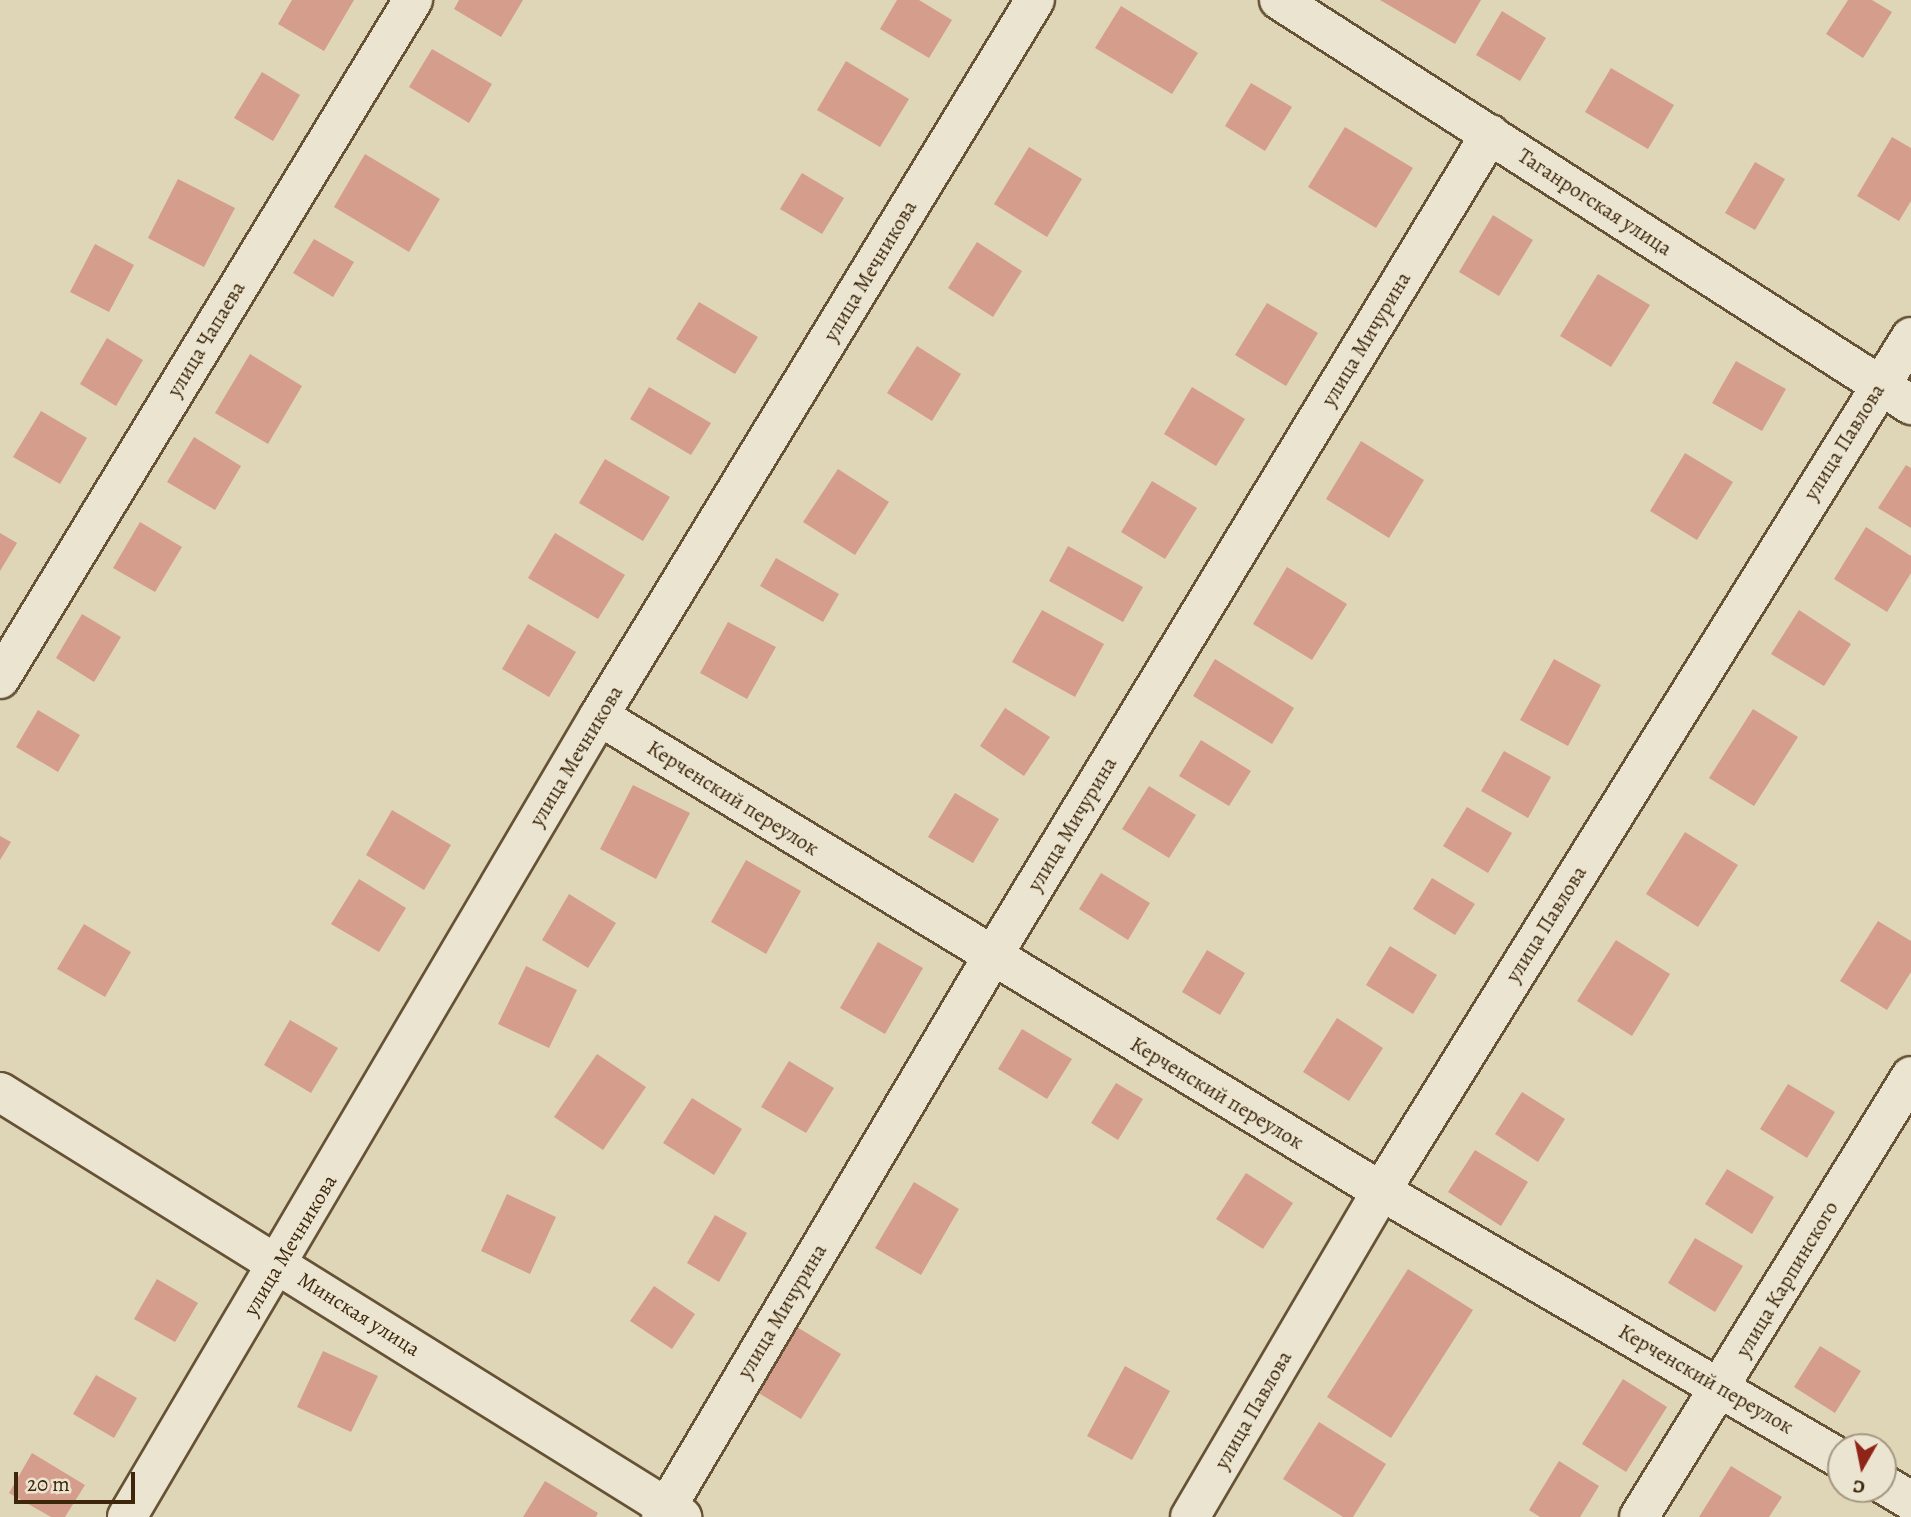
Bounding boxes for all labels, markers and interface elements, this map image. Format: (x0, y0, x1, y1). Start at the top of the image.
street label: Таганрогская улица (1513, 143, 1677, 261)
street label: улица Мечникова (818, 196, 922, 346)
street label: улица Мичурина (1316, 267, 1416, 411)
street label: улица Чапаева (162, 277, 250, 401)
street label: улица Павлова (1798, 379, 1890, 505)
street label: улица Мечникова (524, 681, 628, 831)
street label: Керченский переулок (643, 735, 823, 861)
street label: улица Мичурина (1022, 752, 1122, 896)
street label: улица Павлова (1500, 861, 1592, 987)
street label: Керченский переулок (1126, 1031, 1308, 1155)
street label: улица Мечникова (238, 1170, 342, 1320)
street label: улица Карпинского (1730, 1196, 1844, 1362)
street label: улица Мичурина (732, 1239, 832, 1383)
street label: Минская улица (293, 1266, 425, 1362)
street label: Керченский переулок (1614, 1319, 1798, 1439)
street label: улица Павлова (1209, 1346, 1297, 1474)
north arrow (1827, 1433, 1897, 1503)
scale bar (18, 1458, 138, 1502)
text: 20 m (27, 1470, 70, 1498)
text: С (1851, 1473, 1867, 1501)

